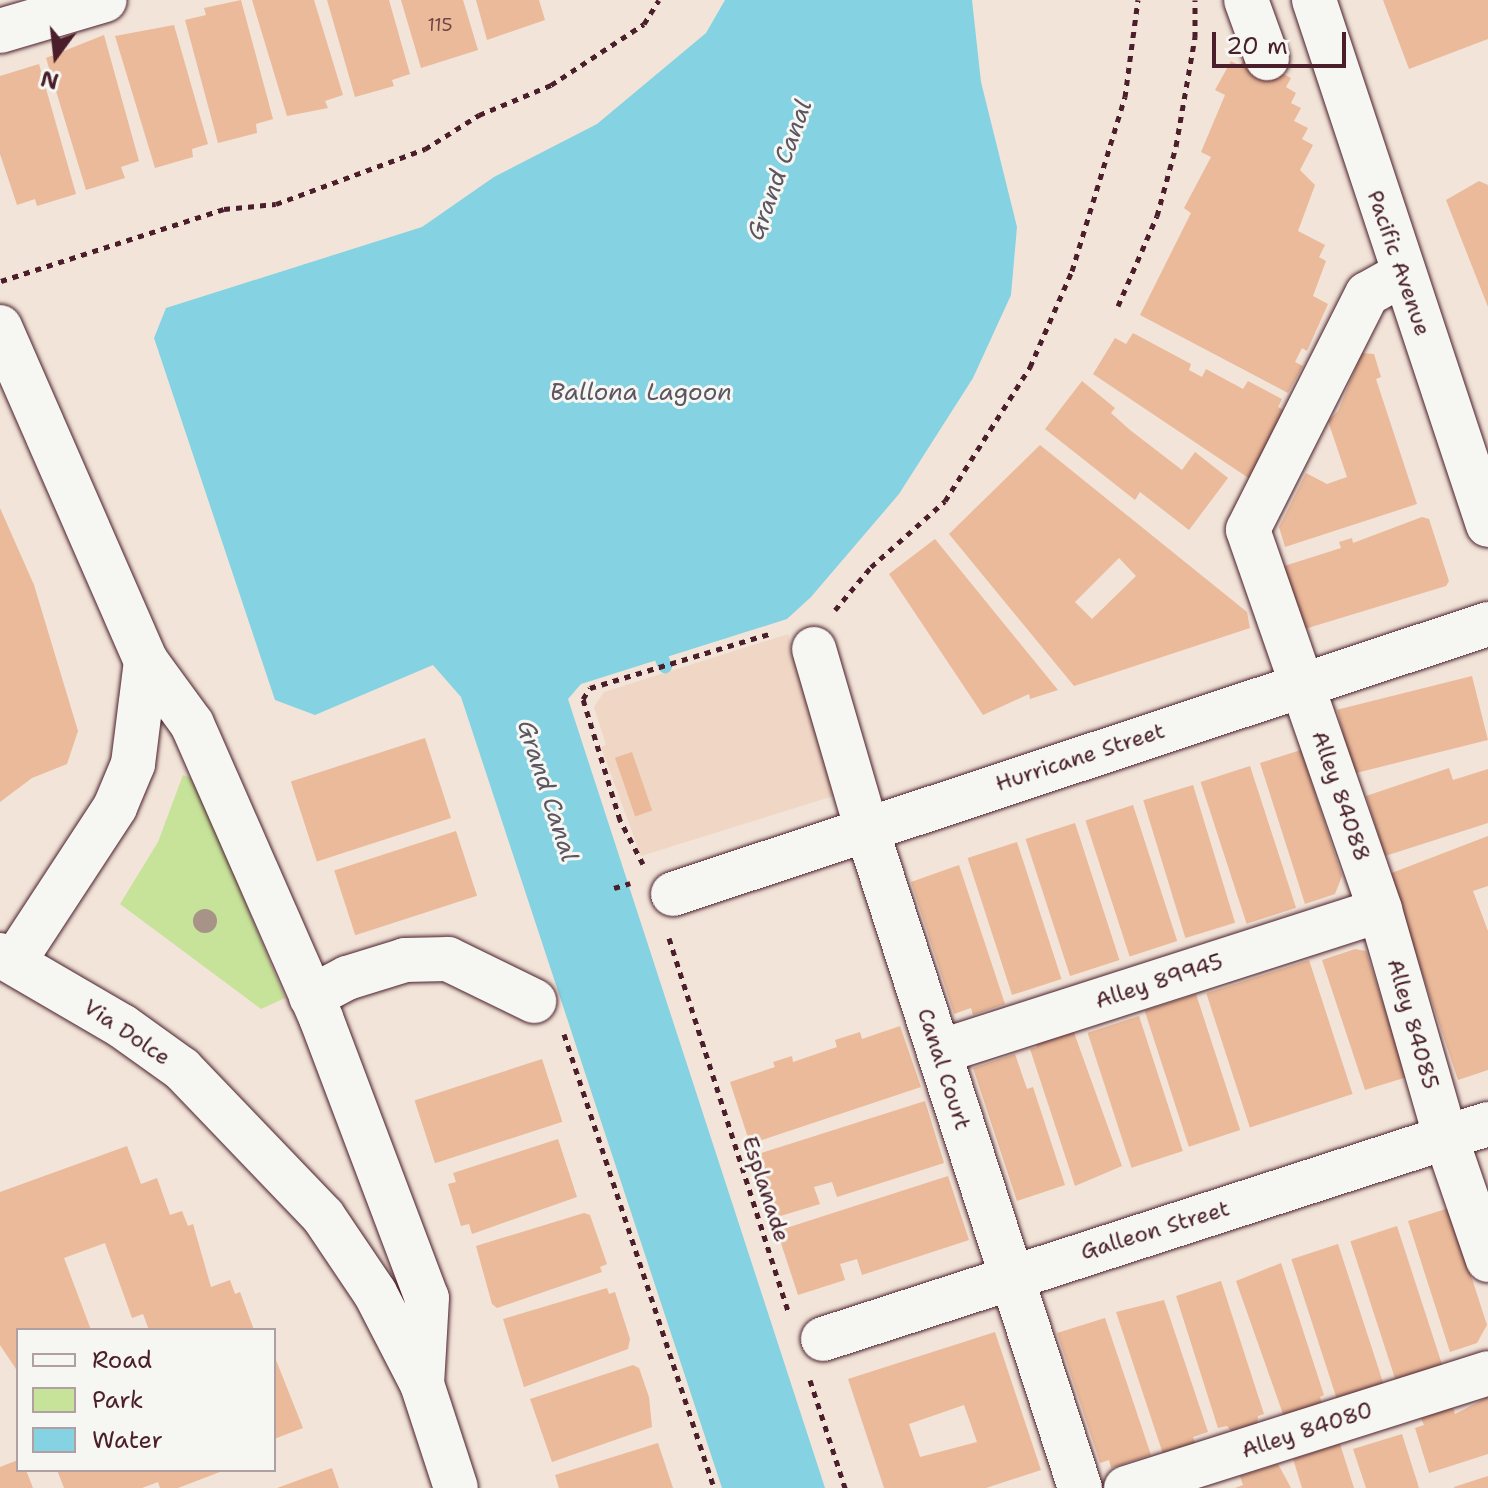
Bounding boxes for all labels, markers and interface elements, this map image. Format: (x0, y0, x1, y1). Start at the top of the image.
house number: 115 (427, 14, 453, 36)
north arrow (16, 16, 96, 96)
scale bar (1216, 16, 1350, 66)
text: 20 m (1226, 30, 1288, 62)
text: N (37, 63, 62, 96)
water label: Grand Canal (741, 96, 819, 244)
street label: Pacific Avenue (1362, 187, 1436, 339)
water label: Ballona Lagoon (550, 379, 732, 407)
water label: Grand Canal (511, 717, 583, 865)
street label: Hurricane Street (992, 717, 1168, 797)
street label: Alley 84088 (1306, 727, 1376, 865)
street label: Alley 89945 (1092, 948, 1226, 1014)
street label: Alley 84085 (1382, 956, 1444, 1092)
street label: Via Dolce (79, 993, 175, 1071)
street label: Canal Court (912, 1005, 976, 1133)
street label: Esplanade (737, 1133, 795, 1245)
street label: Galleon Street (1077, 1195, 1233, 1265)
legend (16, 1328, 276, 1472)
text: Road (92, 1344, 152, 1376)
text: Park (92, 1384, 144, 1416)
street label: Alley 84080 (1238, 1396, 1376, 1464)
text: Water (92, 1424, 163, 1456)

